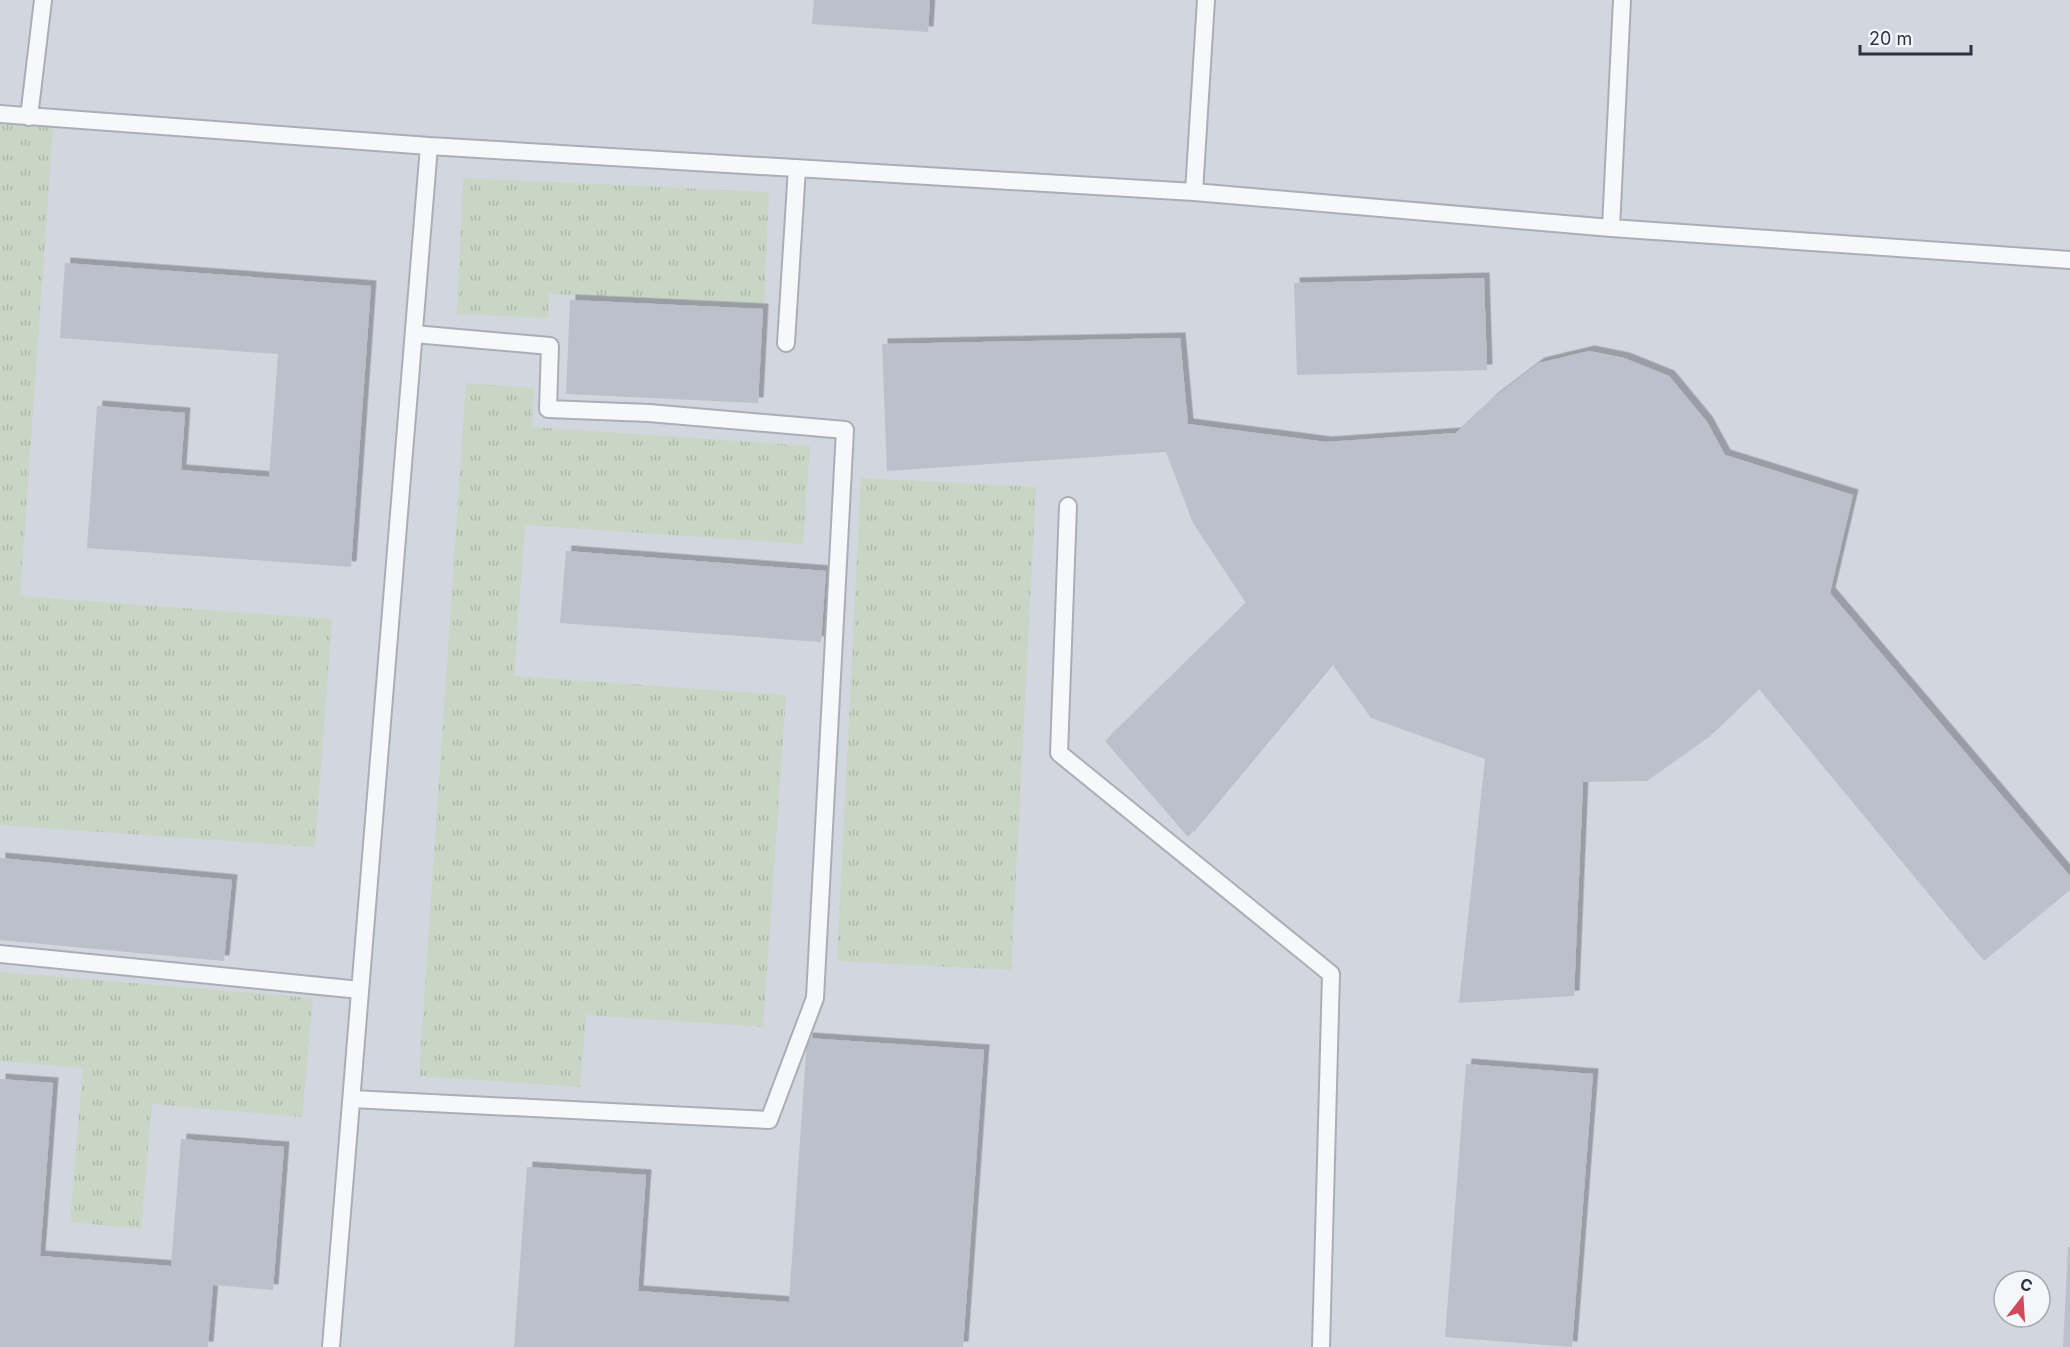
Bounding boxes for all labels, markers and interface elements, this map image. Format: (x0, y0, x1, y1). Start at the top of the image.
scale bar (1860, 18, 1971, 56)
text: 20 m (1869, 28, 1912, 49)
north arrow (1992, 1269, 2052, 1329)
text: С (2018, 1273, 2035, 1296)

